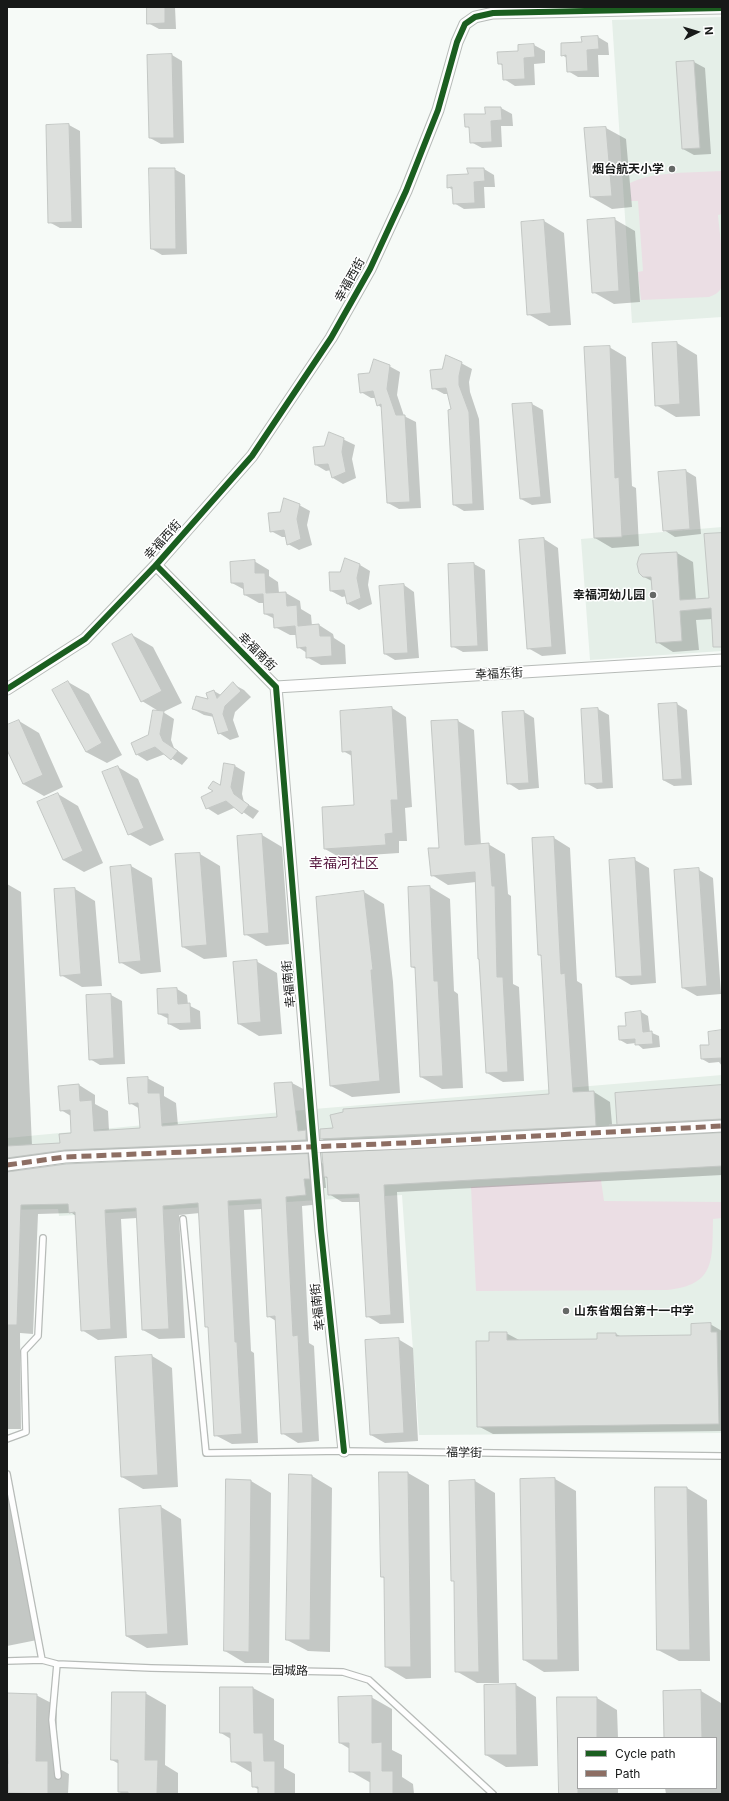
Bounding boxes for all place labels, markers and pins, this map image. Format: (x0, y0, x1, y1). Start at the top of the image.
place label: 烟台航天小学 (592, 162, 664, 176)
marker: 烟台航天小学 (667, 164, 677, 174)
place label: 幸福河幼儿园 (573, 588, 645, 602)
marker: 幸福河幼儿园 (648, 590, 658, 600)
place label: 山东省烟台第十一中学 (574, 1304, 694, 1318)
marker: 山东省烟台第十一中学 (561, 1306, 571, 1316)

